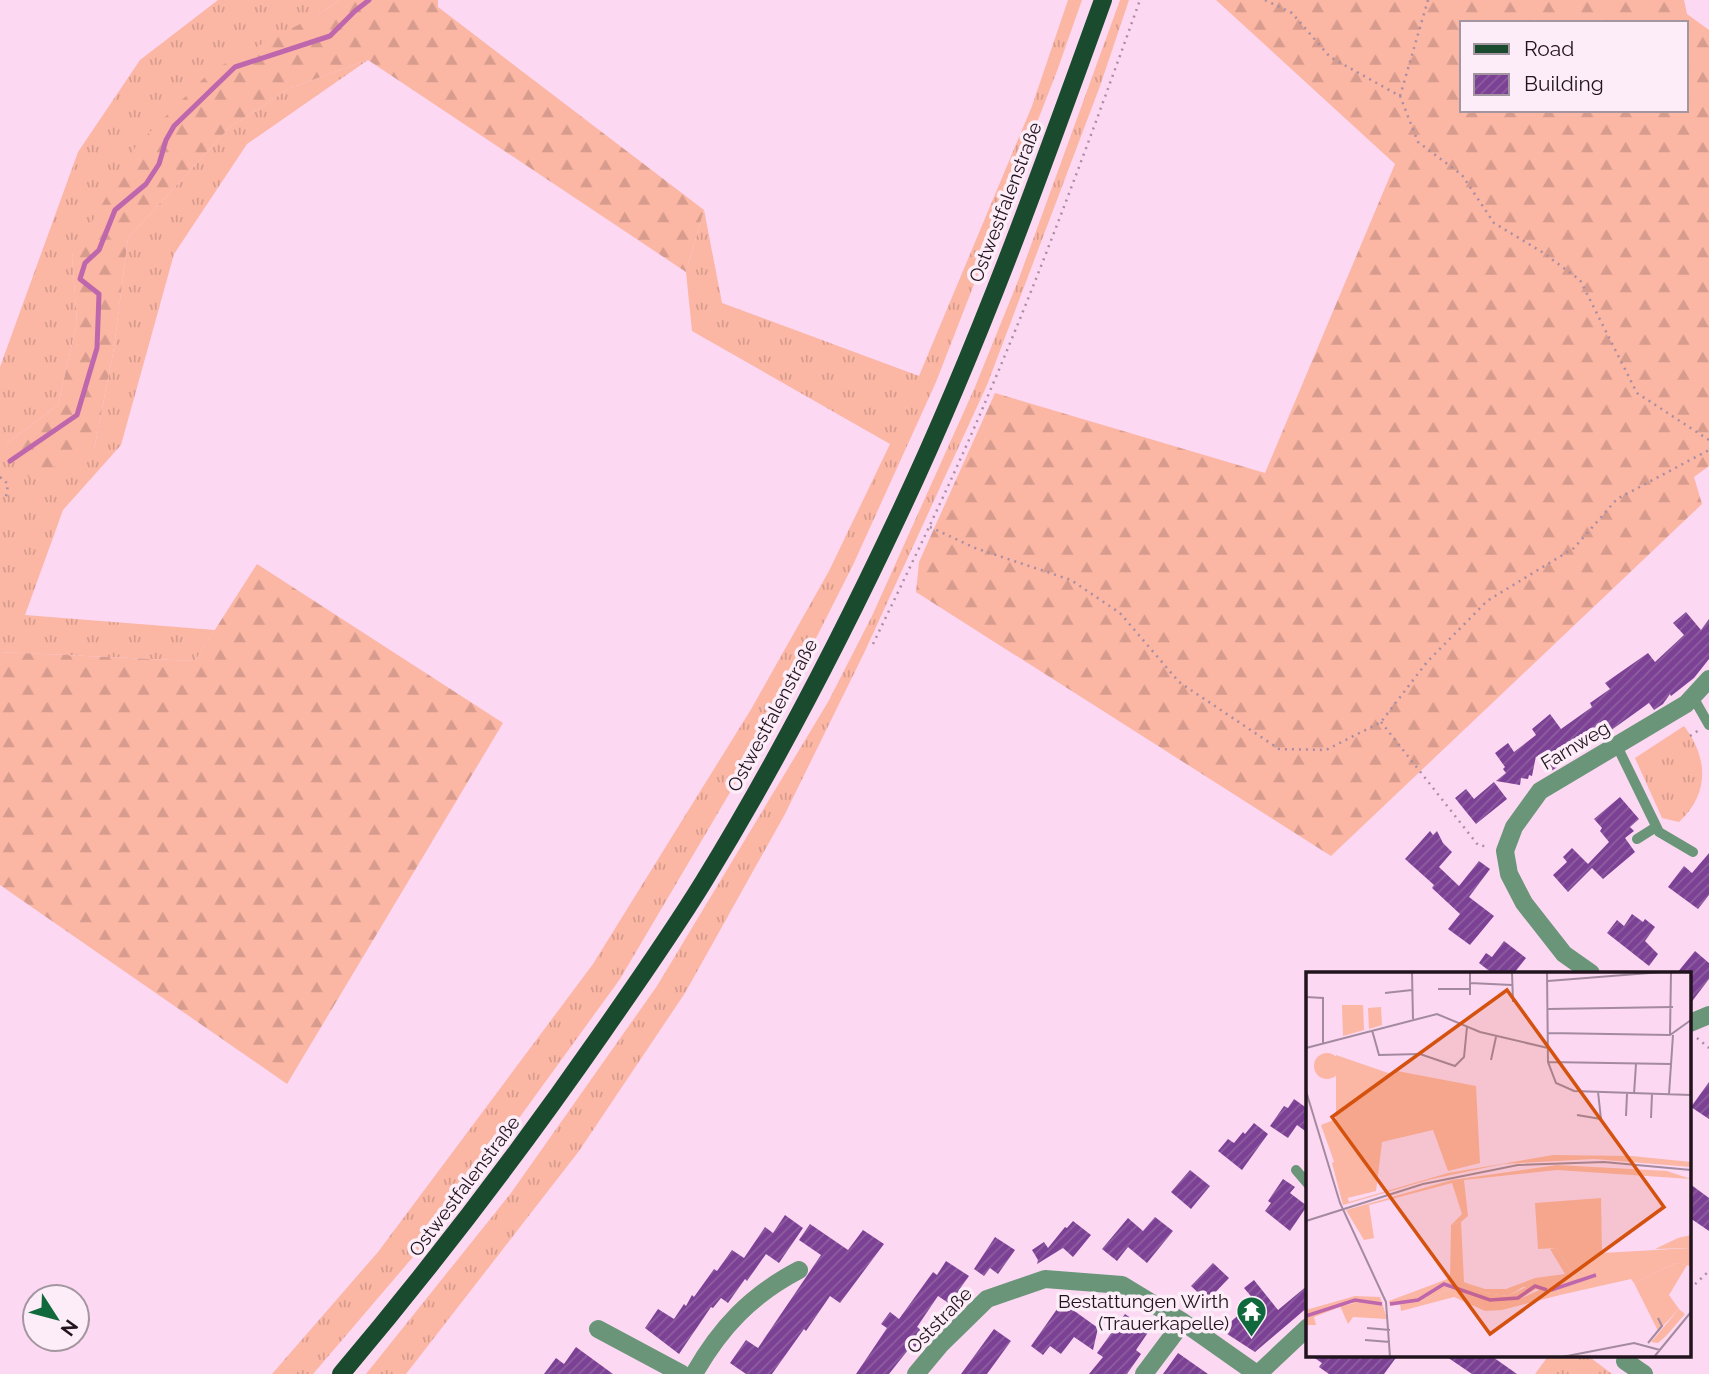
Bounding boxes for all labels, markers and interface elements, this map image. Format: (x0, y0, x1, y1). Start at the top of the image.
legend (1460, 21, 1688, 112)
text: Road (1524, 36, 1574, 61)
text: Building (1524, 71, 1604, 96)
street label: Ostwestfalenstraße (964, 119, 1046, 285)
street label: Ostwestfalenstraße (722, 635, 822, 795)
street label: Farnweg (1537, 716, 1613, 774)
inset map (1306, 972, 1692, 1356)
street label: Ostwestfalenstraße (404, 1112, 524, 1260)
street label: Oststraße (902, 1282, 976, 1358)
north arrow (21, 1283, 91, 1353)
place label: Bestattungen Wirth (Trauerkapelle) (1058, 1290, 1229, 1334)
temple icon: Bestattungen Wirth (Trauerkapelle) (1235, 1295, 1269, 1339)
text: N (57, 1316, 83, 1340)

